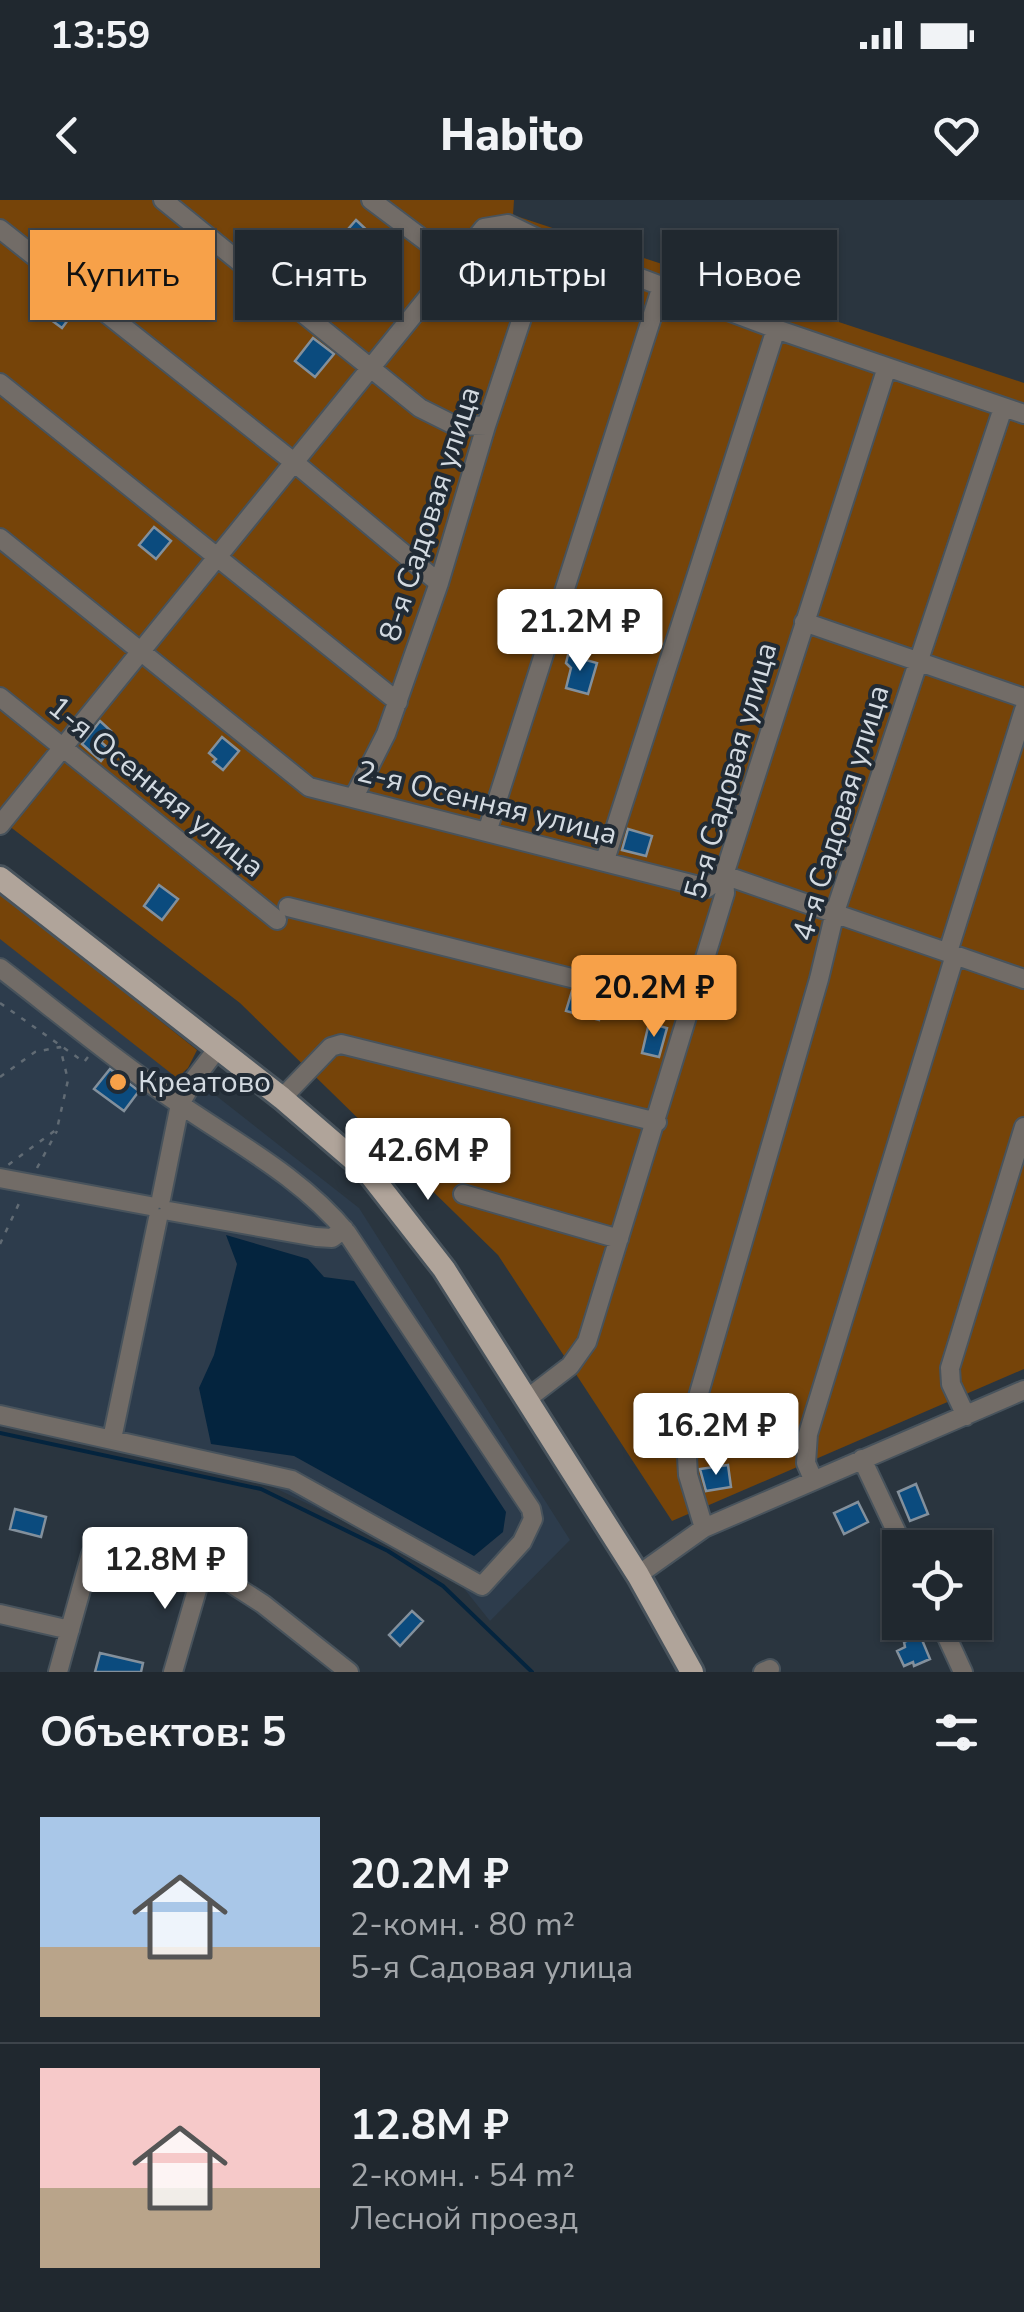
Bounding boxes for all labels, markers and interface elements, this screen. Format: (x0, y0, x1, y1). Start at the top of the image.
text: 13:59 (50, 10, 151, 61)
text: Habito (440, 105, 584, 166)
icon: back (40, 108, 95, 163)
icon: heart (929, 108, 984, 163)
chip: Купить (30, 230, 215, 320)
chip: Снять (235, 230, 402, 320)
chip: Фильтры (422, 230, 642, 320)
chip: Новое (662, 230, 837, 320)
street label: 8-я Садовая улица (369, 381, 491, 647)
pin: 21.2M ₽ (488, 589, 672, 674)
text: 21.2M ₽ (519, 600, 641, 643)
street label: 5-я Садовая улица (675, 638, 787, 904)
street label: 4-я Садовая улица (783, 680, 899, 946)
street label: 1-я Осенняя улица (39, 687, 273, 887)
street label: 2-я Осенняя улица (353, 751, 621, 855)
pin: 20.2M ₽ (562, 955, 746, 1040)
text: 20.2M ₽ (593, 966, 715, 1009)
place label: Креатово (138, 1062, 271, 1103)
marker: Креатово (107, 1071, 129, 1093)
pin: 42.6M ₽ (336, 1118, 520, 1203)
text: 42.6M ₽ (367, 1129, 489, 1172)
pin: 16.2M ₽ (624, 1393, 808, 1478)
text: 16.2M ₽ (655, 1404, 777, 1447)
pin: 12.8M ₽ (73, 1527, 257, 1612)
map controls (882, 1530, 992, 1640)
button: locate (882, 1530, 992, 1640)
text: 12.8M ₽ (104, 1538, 226, 1581)
text: Объектов: 5 (40, 1704, 286, 1761)
icon: filters (929, 1705, 984, 1760)
text: 20.2M ₽ (350, 1846, 509, 1903)
icon: home (120, 1857, 240, 1977)
text: 2-комн. · 80 m² (350, 1903, 575, 1946)
text: 5-я Садовая улица (350, 1946, 633, 1989)
text: 12.8M ₽ (350, 2097, 509, 2154)
icon: home (120, 2108, 240, 2228)
text: 2-комн. · 54 m² (350, 2154, 575, 2197)
text: Лесной проезд (350, 2197, 578, 2240)

